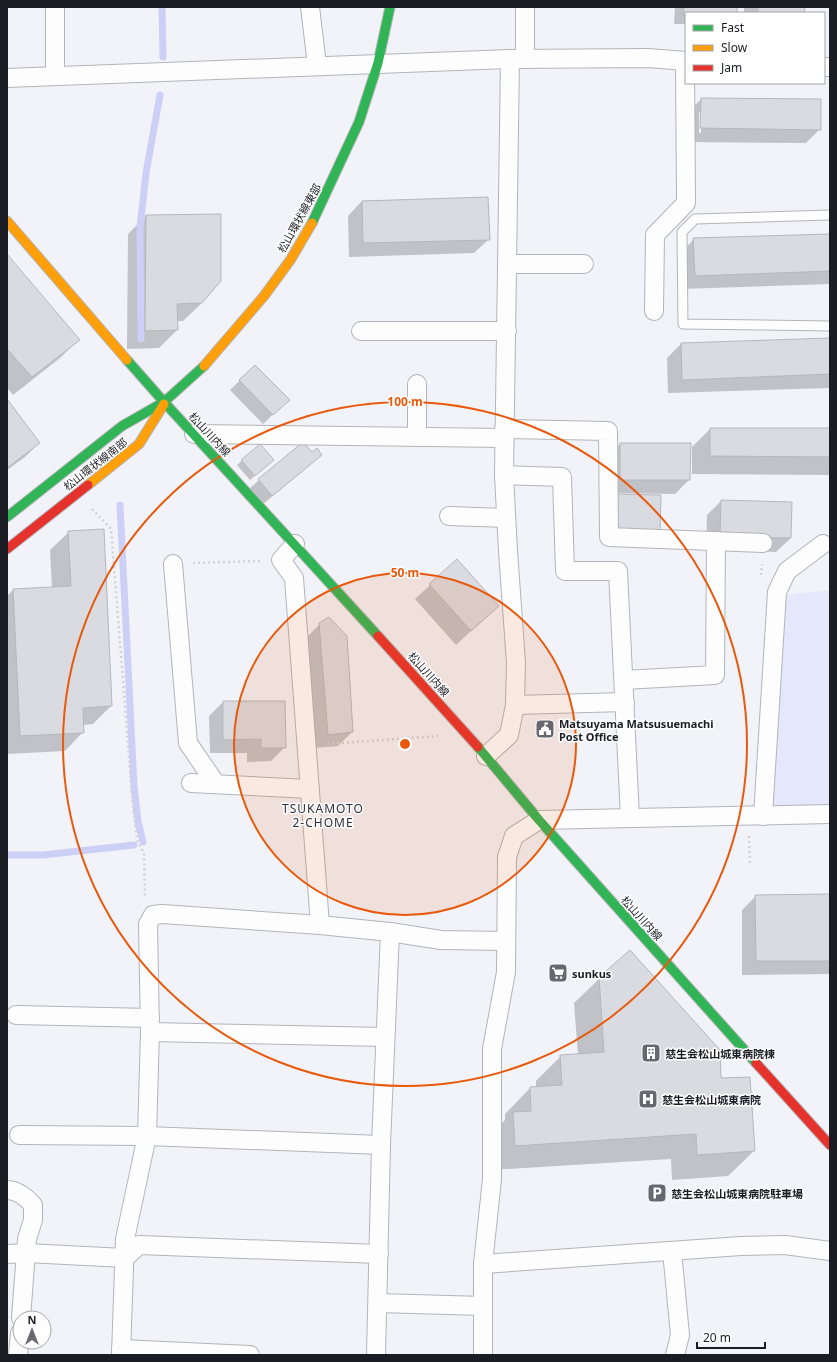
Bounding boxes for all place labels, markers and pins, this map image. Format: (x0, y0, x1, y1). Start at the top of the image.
place label: Matsuyama Matsusuemachi Post Office (559, 716, 714, 744)
public building icon: Matsuyama Matsusuemachi Post Office (534, 718, 556, 740)
centre of rings (398, 737, 412, 751)
supermarket icon: sunkus (547, 962, 569, 984)
place label: sunkus (572, 966, 612, 981)
building icon: 慈生会松山城東病院棟 (640, 1042, 662, 1064)
place label: 慈生会松山城東病院棟 (665, 1046, 775, 1061)
hospital icon: 慈生会松山城東病院 (637, 1088, 659, 1110)
place label: 慈生会松山城東病院 (662, 1092, 761, 1107)
parking icon: 慈生会松山城東病院駐車場 (646, 1182, 668, 1204)
place label: 慈生会松山城東病院駐車場 (671, 1186, 803, 1201)

